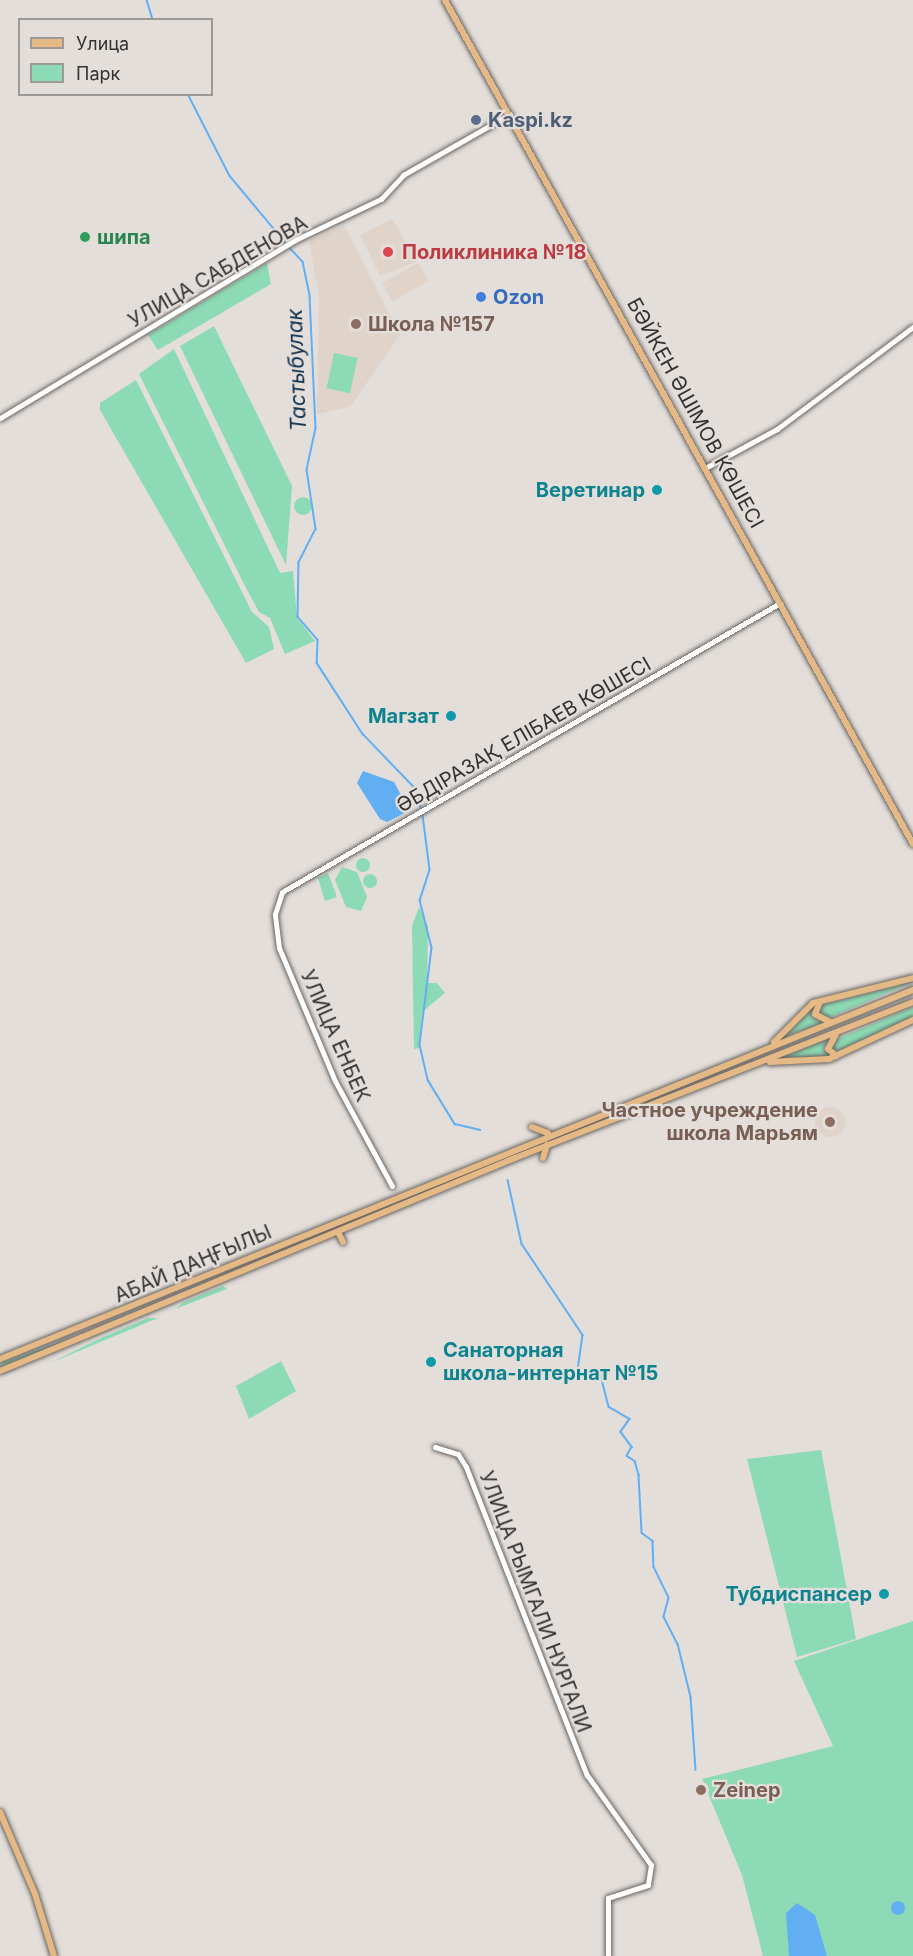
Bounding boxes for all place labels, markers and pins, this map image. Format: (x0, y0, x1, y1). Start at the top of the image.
place label: Kaspi.kz (488, 108, 573, 132)
marker: Kaspi.kz (469, 113, 483, 127)
place label: шипа (97, 225, 151, 249)
marker: шипа (78, 230, 92, 244)
place label: Поликлиника №18 (402, 240, 587, 264)
marker: Поликлиника №18 (379, 243, 397, 261)
place label: Ozon (493, 285, 544, 309)
marker: Ozon (474, 290, 488, 304)
place label: Школа №157 (368, 312, 495, 336)
marker: Школа №157 (349, 317, 363, 331)
place label: Веретинар (536, 478, 645, 502)
marker: Веретинар (650, 483, 664, 497)
place label: Магзат (368, 704, 439, 728)
marker: Магзат (444, 709, 458, 723)
place label: Частное учреждение школа Марьям (601, 1098, 818, 1145)
marker: Частное учреждение школа Марьям (823, 1115, 837, 1129)
place label: Санаторная школа-интернат №15 (443, 1338, 658, 1385)
marker: Санаторная школа-интернат №15 (424, 1355, 438, 1369)
place label: Тубдиспансер (725, 1582, 872, 1606)
marker: Тубдиспансер (877, 1587, 891, 1601)
place label: Zeinep (713, 1778, 781, 1802)
marker: Zeinep (694, 1783, 708, 1797)

